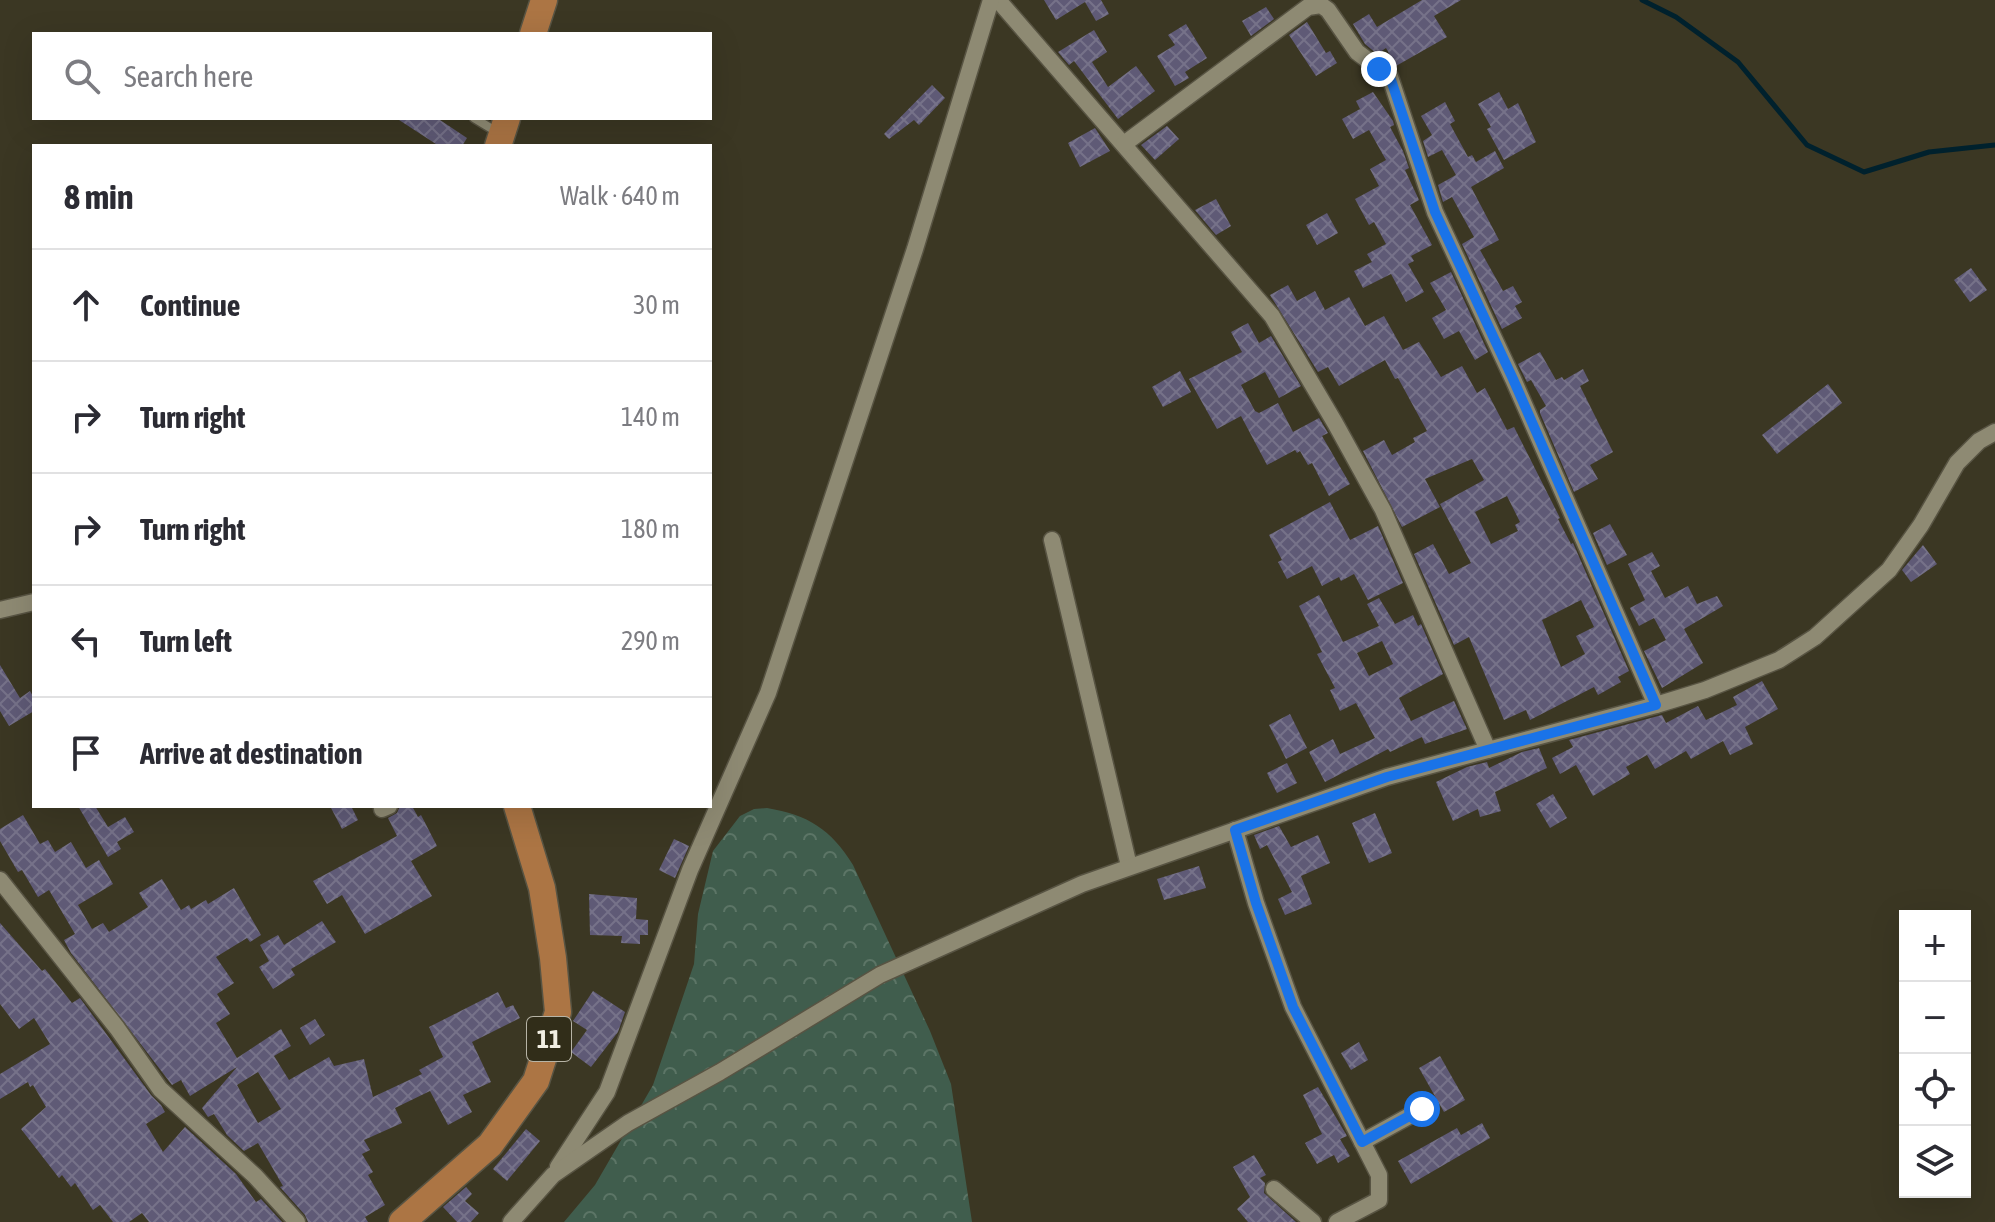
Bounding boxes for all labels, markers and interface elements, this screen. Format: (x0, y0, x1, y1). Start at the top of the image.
search box (32, 32, 712, 120)
route end (1361, 51, 1397, 87)
icon: search (60, 54, 104, 98)
text: Search here (124, 59, 253, 93)
text: 8 min (64, 177, 133, 216)
text: Walk · 640 m (560, 181, 680, 211)
icon: ahead (64, 283, 108, 327)
text: Continue (140, 288, 240, 322)
text: 30 m (633, 290, 680, 320)
icon: right (64, 395, 108, 439)
text: Turn right (140, 400, 246, 434)
text: 140 m (621, 402, 680, 432)
icon: right (64, 507, 108, 551)
text: Turn right (140, 512, 246, 546)
text: 180 m (621, 514, 680, 544)
icon: left (64, 619, 108, 663)
text: Turn left (140, 624, 232, 658)
text: 290 m (621, 626, 680, 656)
icon: arrive (64, 731, 108, 775)
text: Arrive at destination (140, 736, 362, 770)
map controls (1899, 910, 1971, 1198)
button: + (1899, 910, 1971, 982)
button: − (1899, 982, 1971, 1054)
road number: 11 (527, 1017, 571, 1061)
button: locate (1899, 1054, 1971, 1126)
route start (1404, 1091, 1440, 1127)
button: layers (1899, 1126, 1971, 1198)

